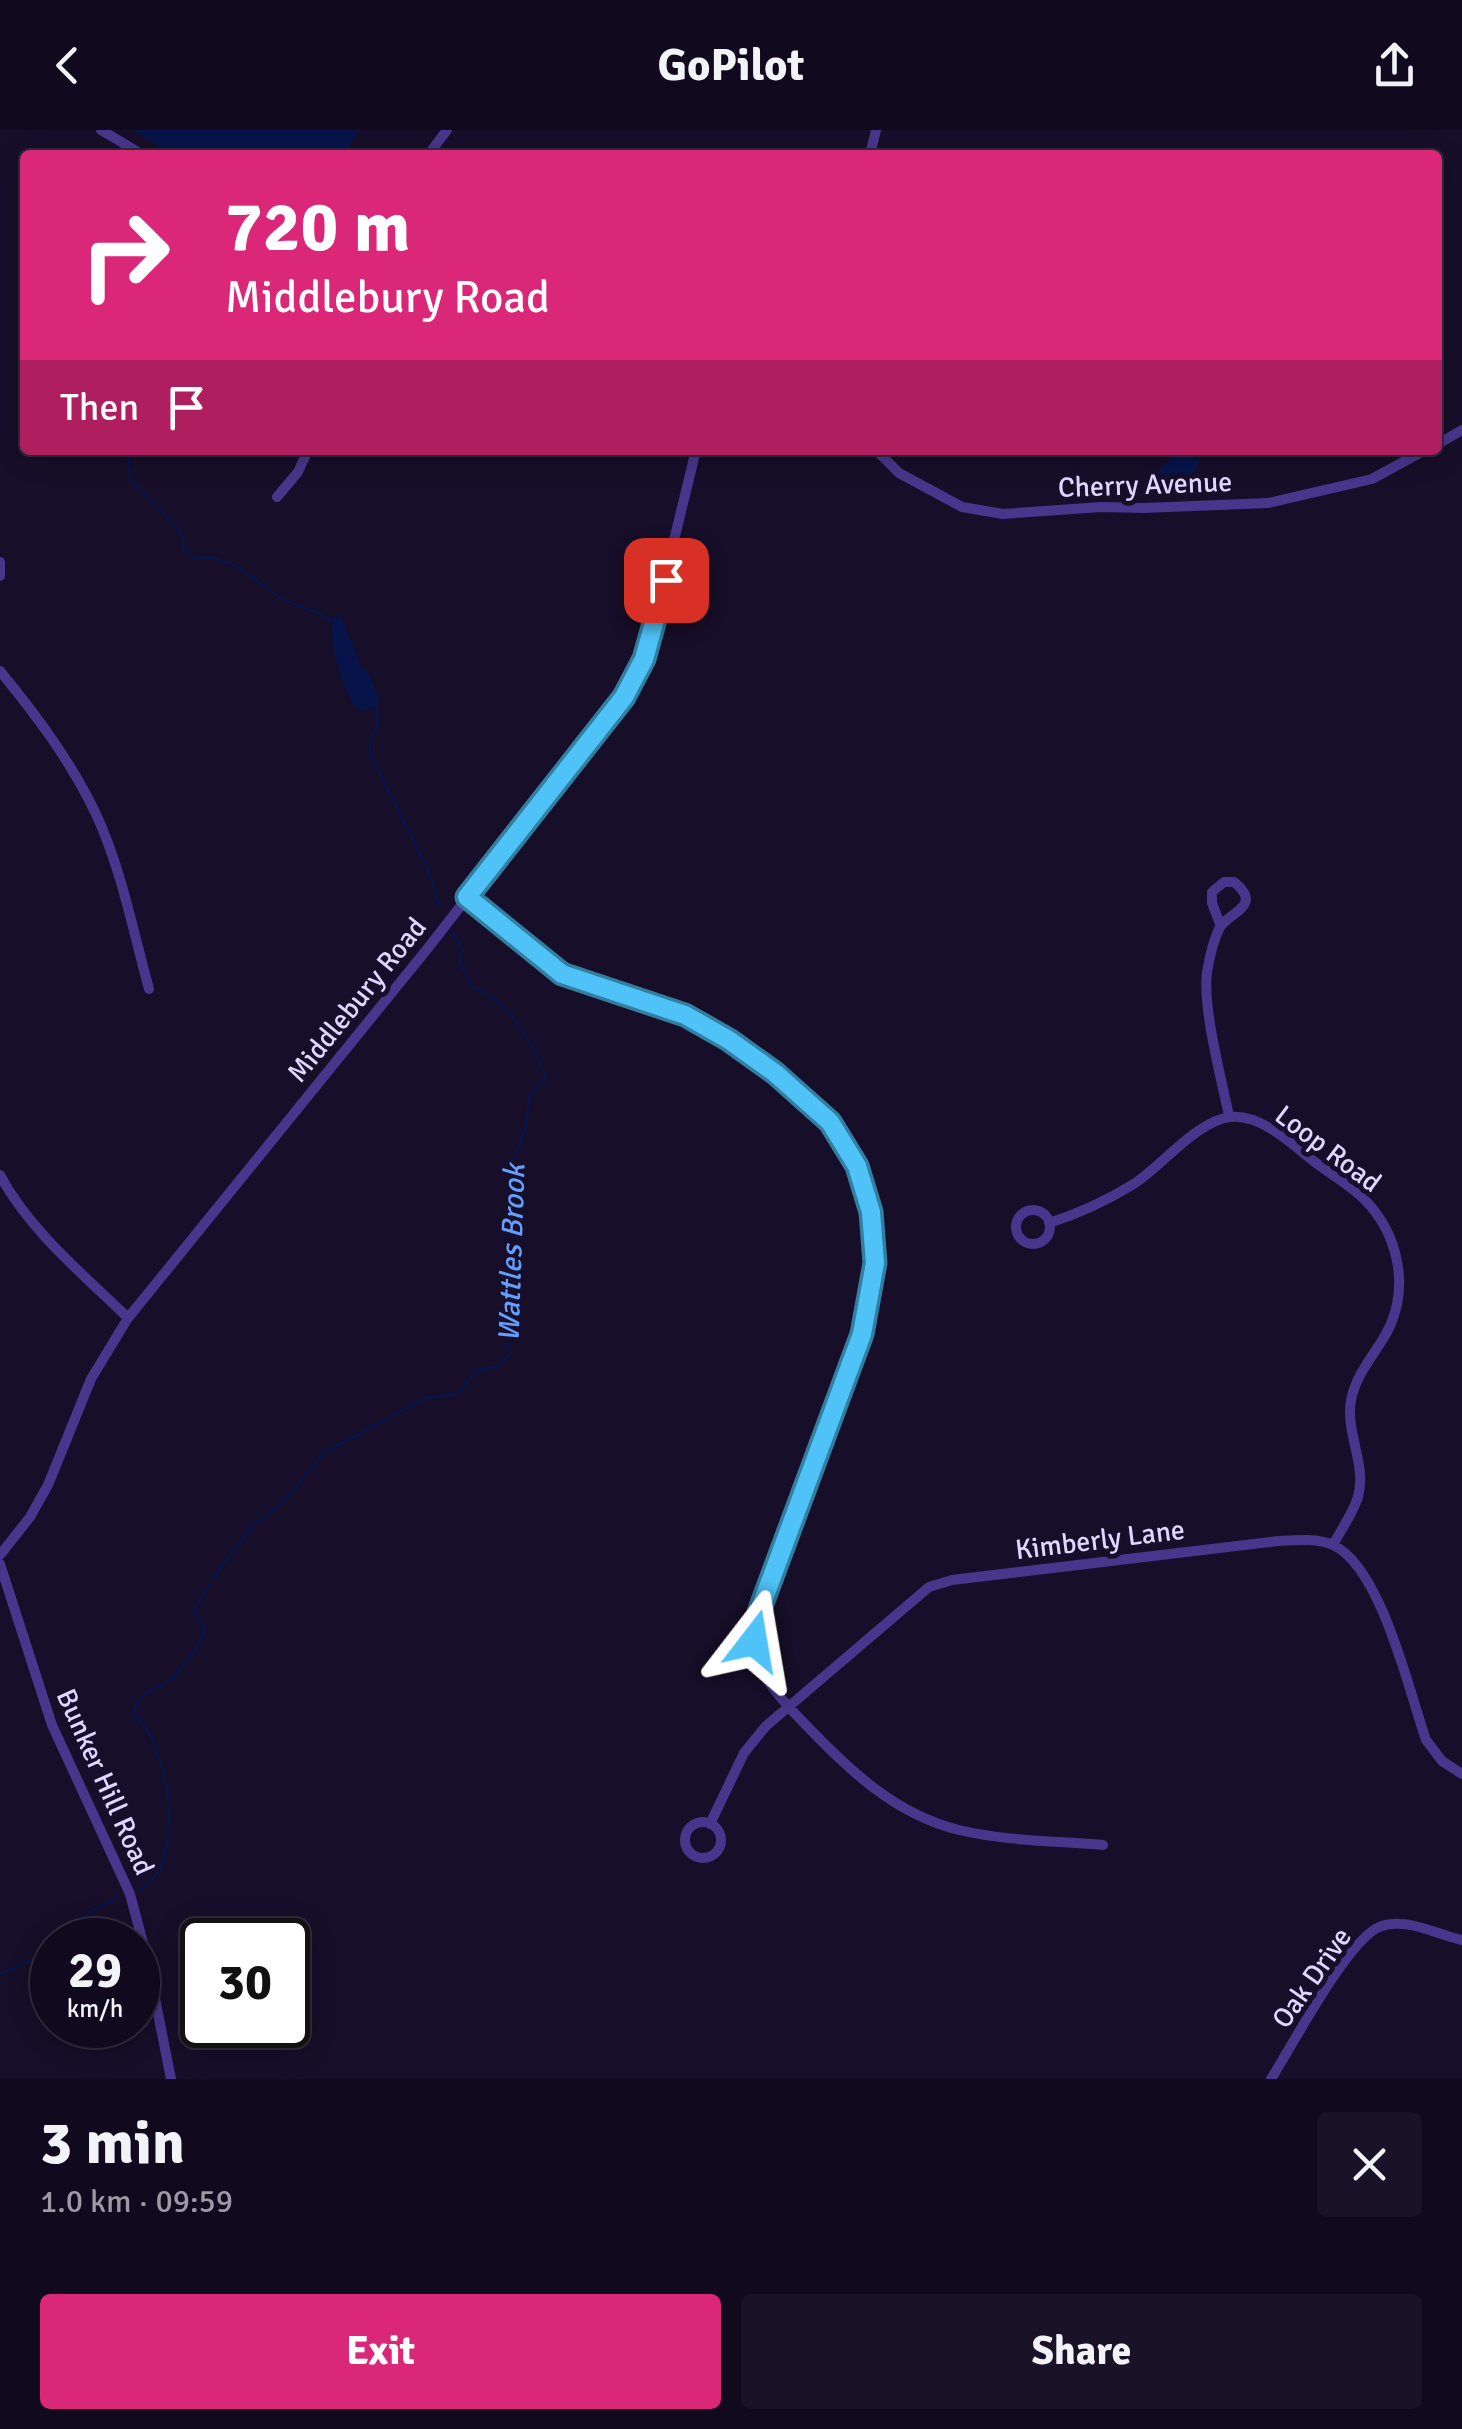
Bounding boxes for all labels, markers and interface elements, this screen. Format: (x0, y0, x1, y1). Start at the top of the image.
icon: back (40, 38, 95, 93)
text: GoPilot (658, 38, 804, 93)
icon: share (1367, 38, 1422, 93)
text: 720 m (225, 184, 410, 270)
icon: right (60, 190, 190, 320)
text: Middlebury Road (225, 270, 550, 325)
icon: arrive (159, 380, 214, 435)
text: Then (60, 384, 139, 431)
street label: Cherry Avenue (1057, 465, 1233, 505)
pin (624, 538, 709, 623)
icon: arrive (639, 553, 694, 608)
street label: Middlebury Road (280, 911, 434, 1089)
street label: Loop Road (1268, 1098, 1388, 1200)
water label: Wattles Brook (490, 1160, 534, 1343)
street label: Kimberly Lane (1013, 1513, 1187, 1567)
position arrow (702, 1589, 806, 1693)
street label: Bunker Hill Road (49, 1684, 161, 1880)
speed limit sign: 30 (180, 1918, 310, 2048)
street label: Oak Drive (1265, 1921, 1359, 2035)
text: 29 (68, 1940, 122, 2002)
text: km/h (67, 1993, 123, 2024)
text: 3 min (40, 2107, 185, 2181)
button: close (1317, 2112, 1422, 2217)
text: 1.0 km · 09:59 (40, 2182, 233, 2221)
button: Exit (40, 2294, 721, 2409)
button: Share (741, 2294, 1422, 2409)

